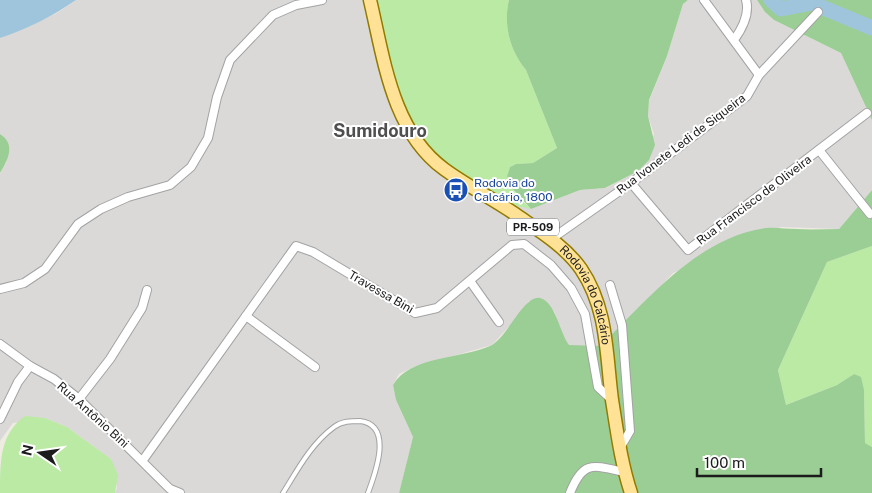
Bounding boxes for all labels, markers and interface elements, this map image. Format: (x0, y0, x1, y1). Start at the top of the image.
street label: Rua Ivonete Ledi de Siqueira (614, 91, 748, 197)
district label: Sumidouro (333, 120, 427, 141)
street label: Rua Francisco de Oliveira (694, 152, 814, 248)
place label: Rodovia do Calcário, 1800 (474, 176, 553, 204)
bus stop icon: Rodovia do Calcário, 1800 (443, 177, 469, 203)
road number: PR-509 (507, 218, 559, 236)
street label: Rodovia do Calcário (557, 242, 613, 346)
street label: Travessa Bini (346, 268, 416, 316)
street label: Rua Antônio Bini (54, 379, 132, 451)
north arrow (15, 428, 65, 478)
text: N (18, 443, 36, 457)
scale bar (697, 446, 821, 478)
text: 100 m (704, 454, 745, 471)

